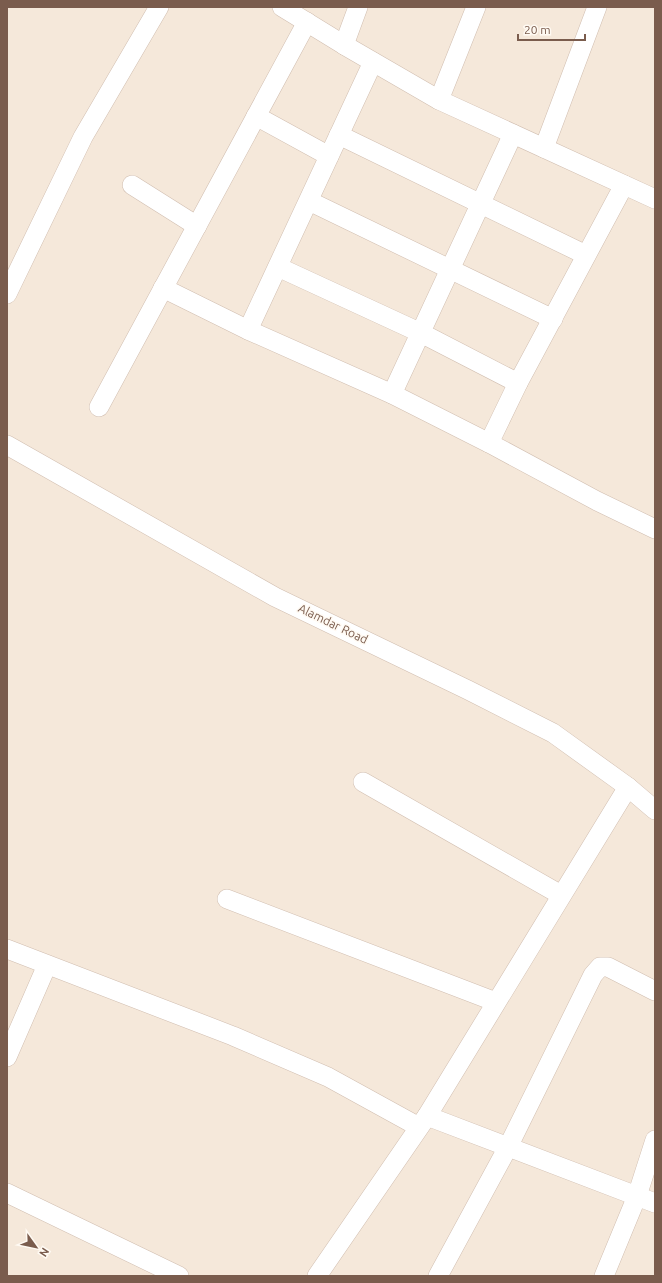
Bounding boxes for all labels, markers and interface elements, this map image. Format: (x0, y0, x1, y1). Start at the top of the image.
scale bar (518, 16, 585, 42)
text: 20 m (524, 23, 551, 36)
street label: Alamdar Road (296, 601, 370, 646)
north arrow (16, 1227, 56, 1267)
text: N (37, 1246, 52, 1259)

